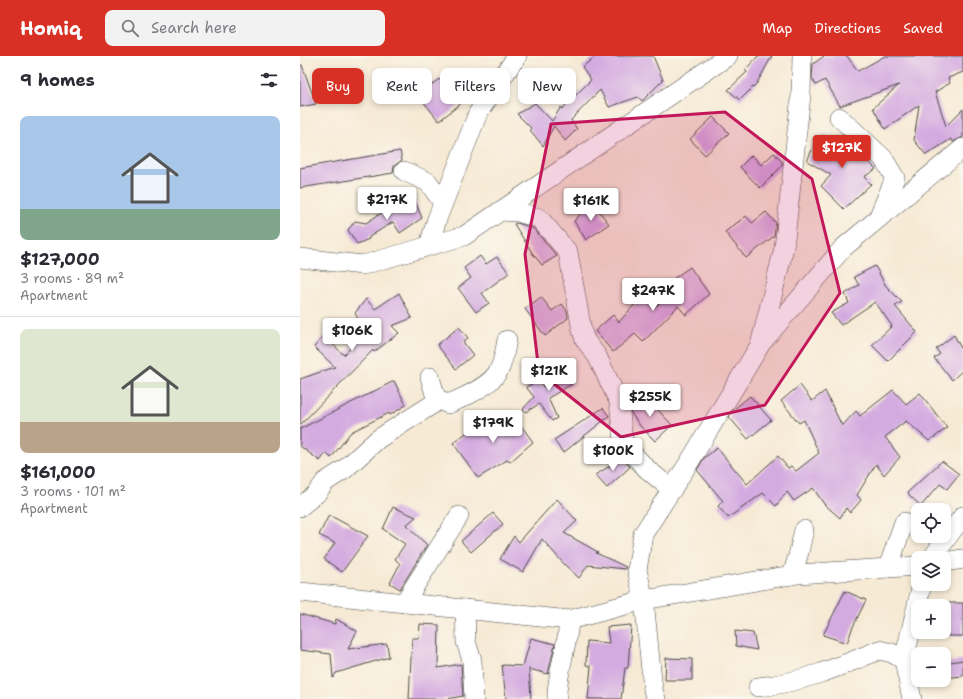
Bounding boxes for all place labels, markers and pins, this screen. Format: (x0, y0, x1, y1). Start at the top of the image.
pin: $127K (814, 135, 870, 169)
pin: $217K (359, 187, 415, 221)
pin: $161K (563, 188, 619, 222)
pin: $247K (625, 278, 681, 312)
pin: $106K (324, 318, 380, 352)
pin: $121K (521, 358, 577, 392)
pin: $255K (622, 384, 678, 418)
pin: $179K (465, 410, 521, 444)
pin: $100K (585, 438, 641, 472)

